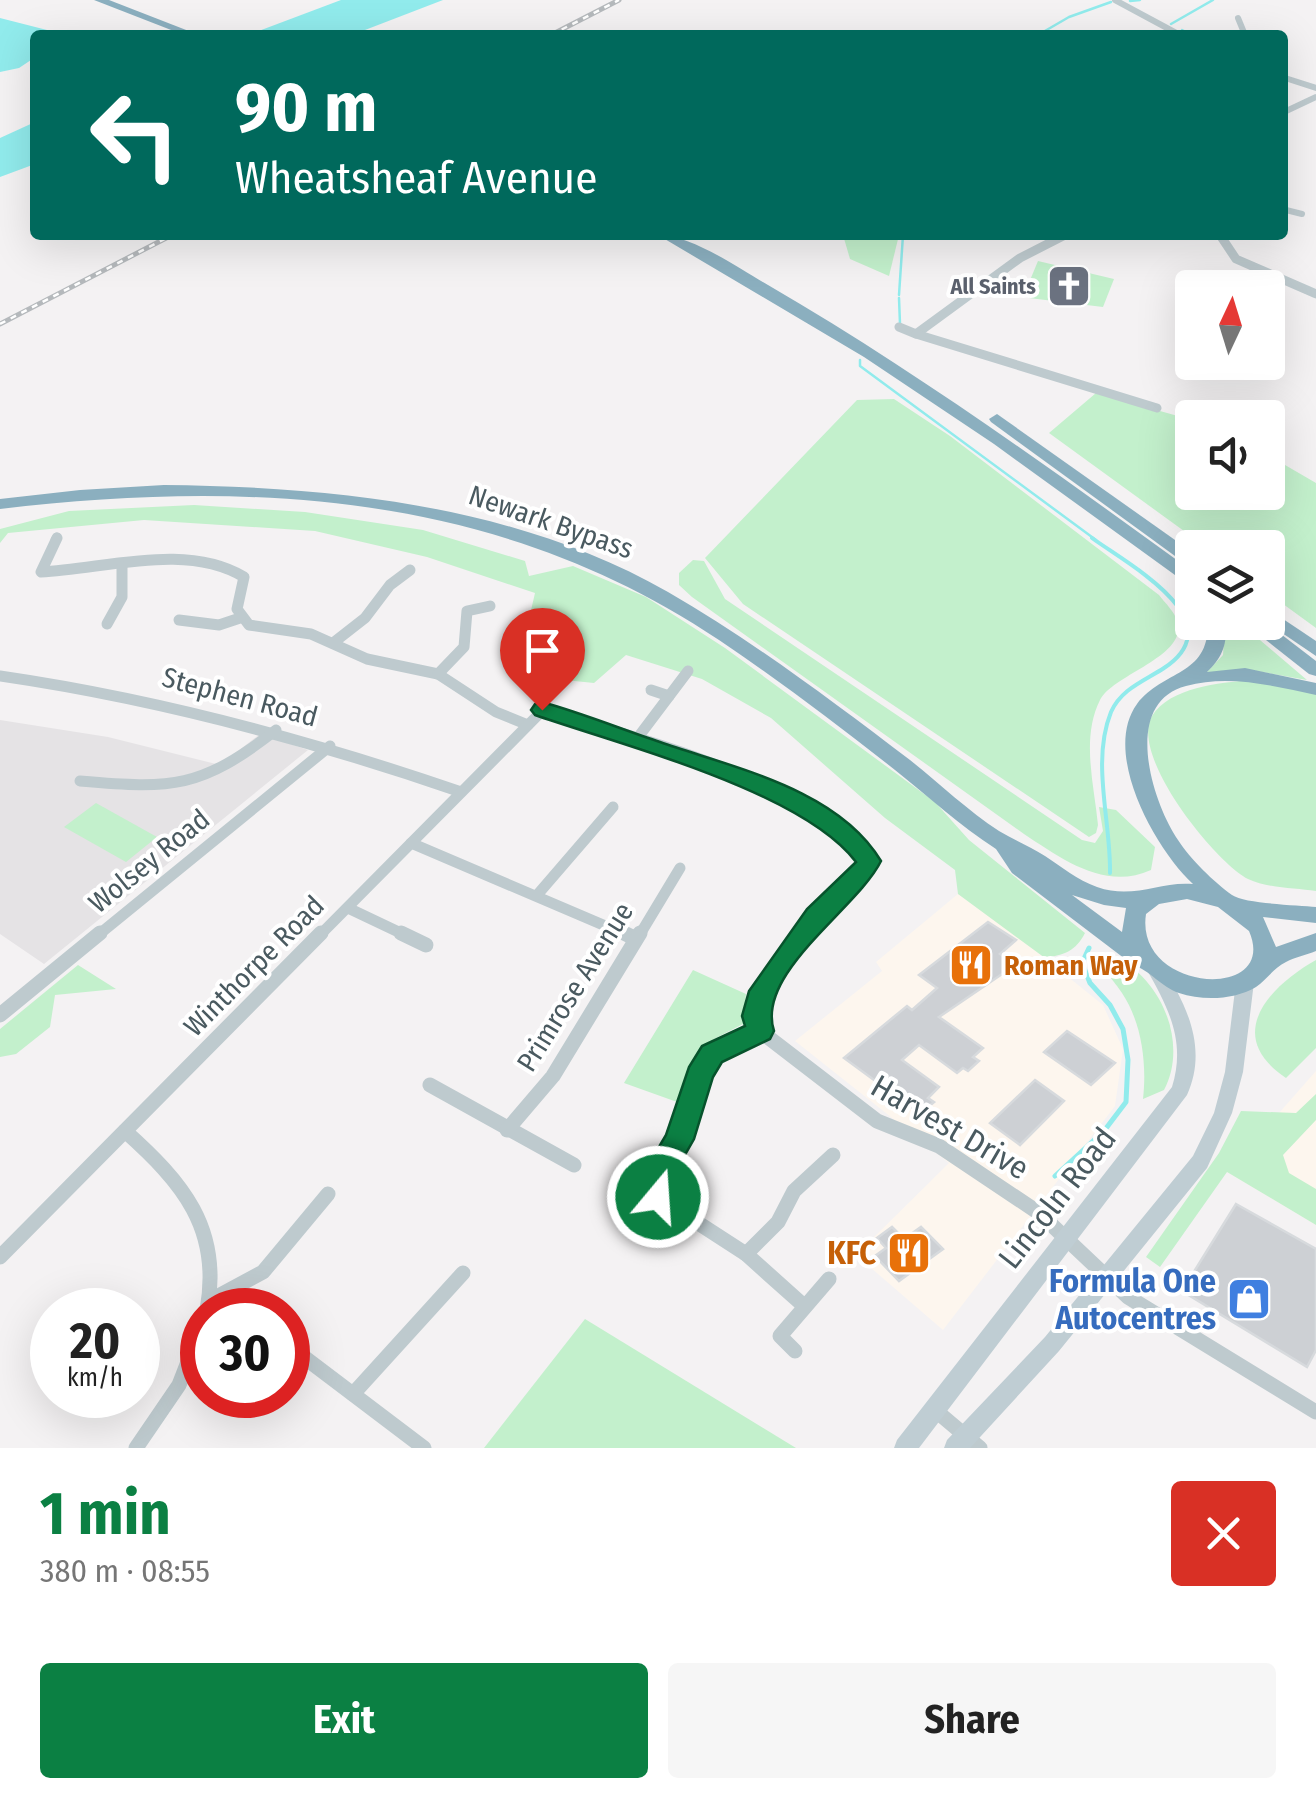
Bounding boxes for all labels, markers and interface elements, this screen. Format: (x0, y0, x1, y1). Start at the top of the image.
text: 90 m (235, 66, 377, 150)
icon: left (70, 70, 200, 200)
text: Wheatsheaf Avenue (235, 151, 597, 205)
church icon: All Saints (1046, 263, 1092, 309)
north arrow (1175, 270, 1285, 380)
map controls (1175, 270, 1285, 640)
place label: All Saints (950, 273, 1036, 300)
button: sound (1175, 400, 1285, 510)
street label: Newark Bypass (465, 478, 637, 566)
button: layers (1175, 530, 1285, 640)
pin (500, 608, 585, 711)
icon: arrive (515, 623, 570, 678)
street label: Stephen Road (159, 660, 321, 734)
street label: Wolsey Road (82, 802, 216, 920)
street label: Winthorpe Road (177, 889, 331, 1043)
street label: Primrose Avenue (510, 897, 640, 1077)
restaurant icon: Roman Way (948, 942, 994, 988)
place label: Roman Way (1004, 949, 1138, 982)
street label: Harvest Drive (864, 1067, 1036, 1187)
street label: Lincoln Road (990, 1120, 1124, 1276)
position arrow (606, 1145, 710, 1249)
restaurant icon: KFC (886, 1230, 932, 1276)
place label: KFC (827, 1234, 876, 1272)
place label: Formula One Autocentres (1049, 1262, 1216, 1337)
shop icon: Formula One Autocentres (1226, 1276, 1272, 1322)
speed limit sign: 30 (180, 1288, 310, 1418)
text: 20 (70, 1311, 120, 1371)
text: km/h (67, 1363, 123, 1393)
text: 1 min (40, 1478, 171, 1550)
button: close (1171, 1481, 1276, 1586)
text: 380 m · 08:55 (40, 1552, 210, 1590)
button: Exit (40, 1663, 648, 1778)
button: Share (668, 1663, 1276, 1778)

